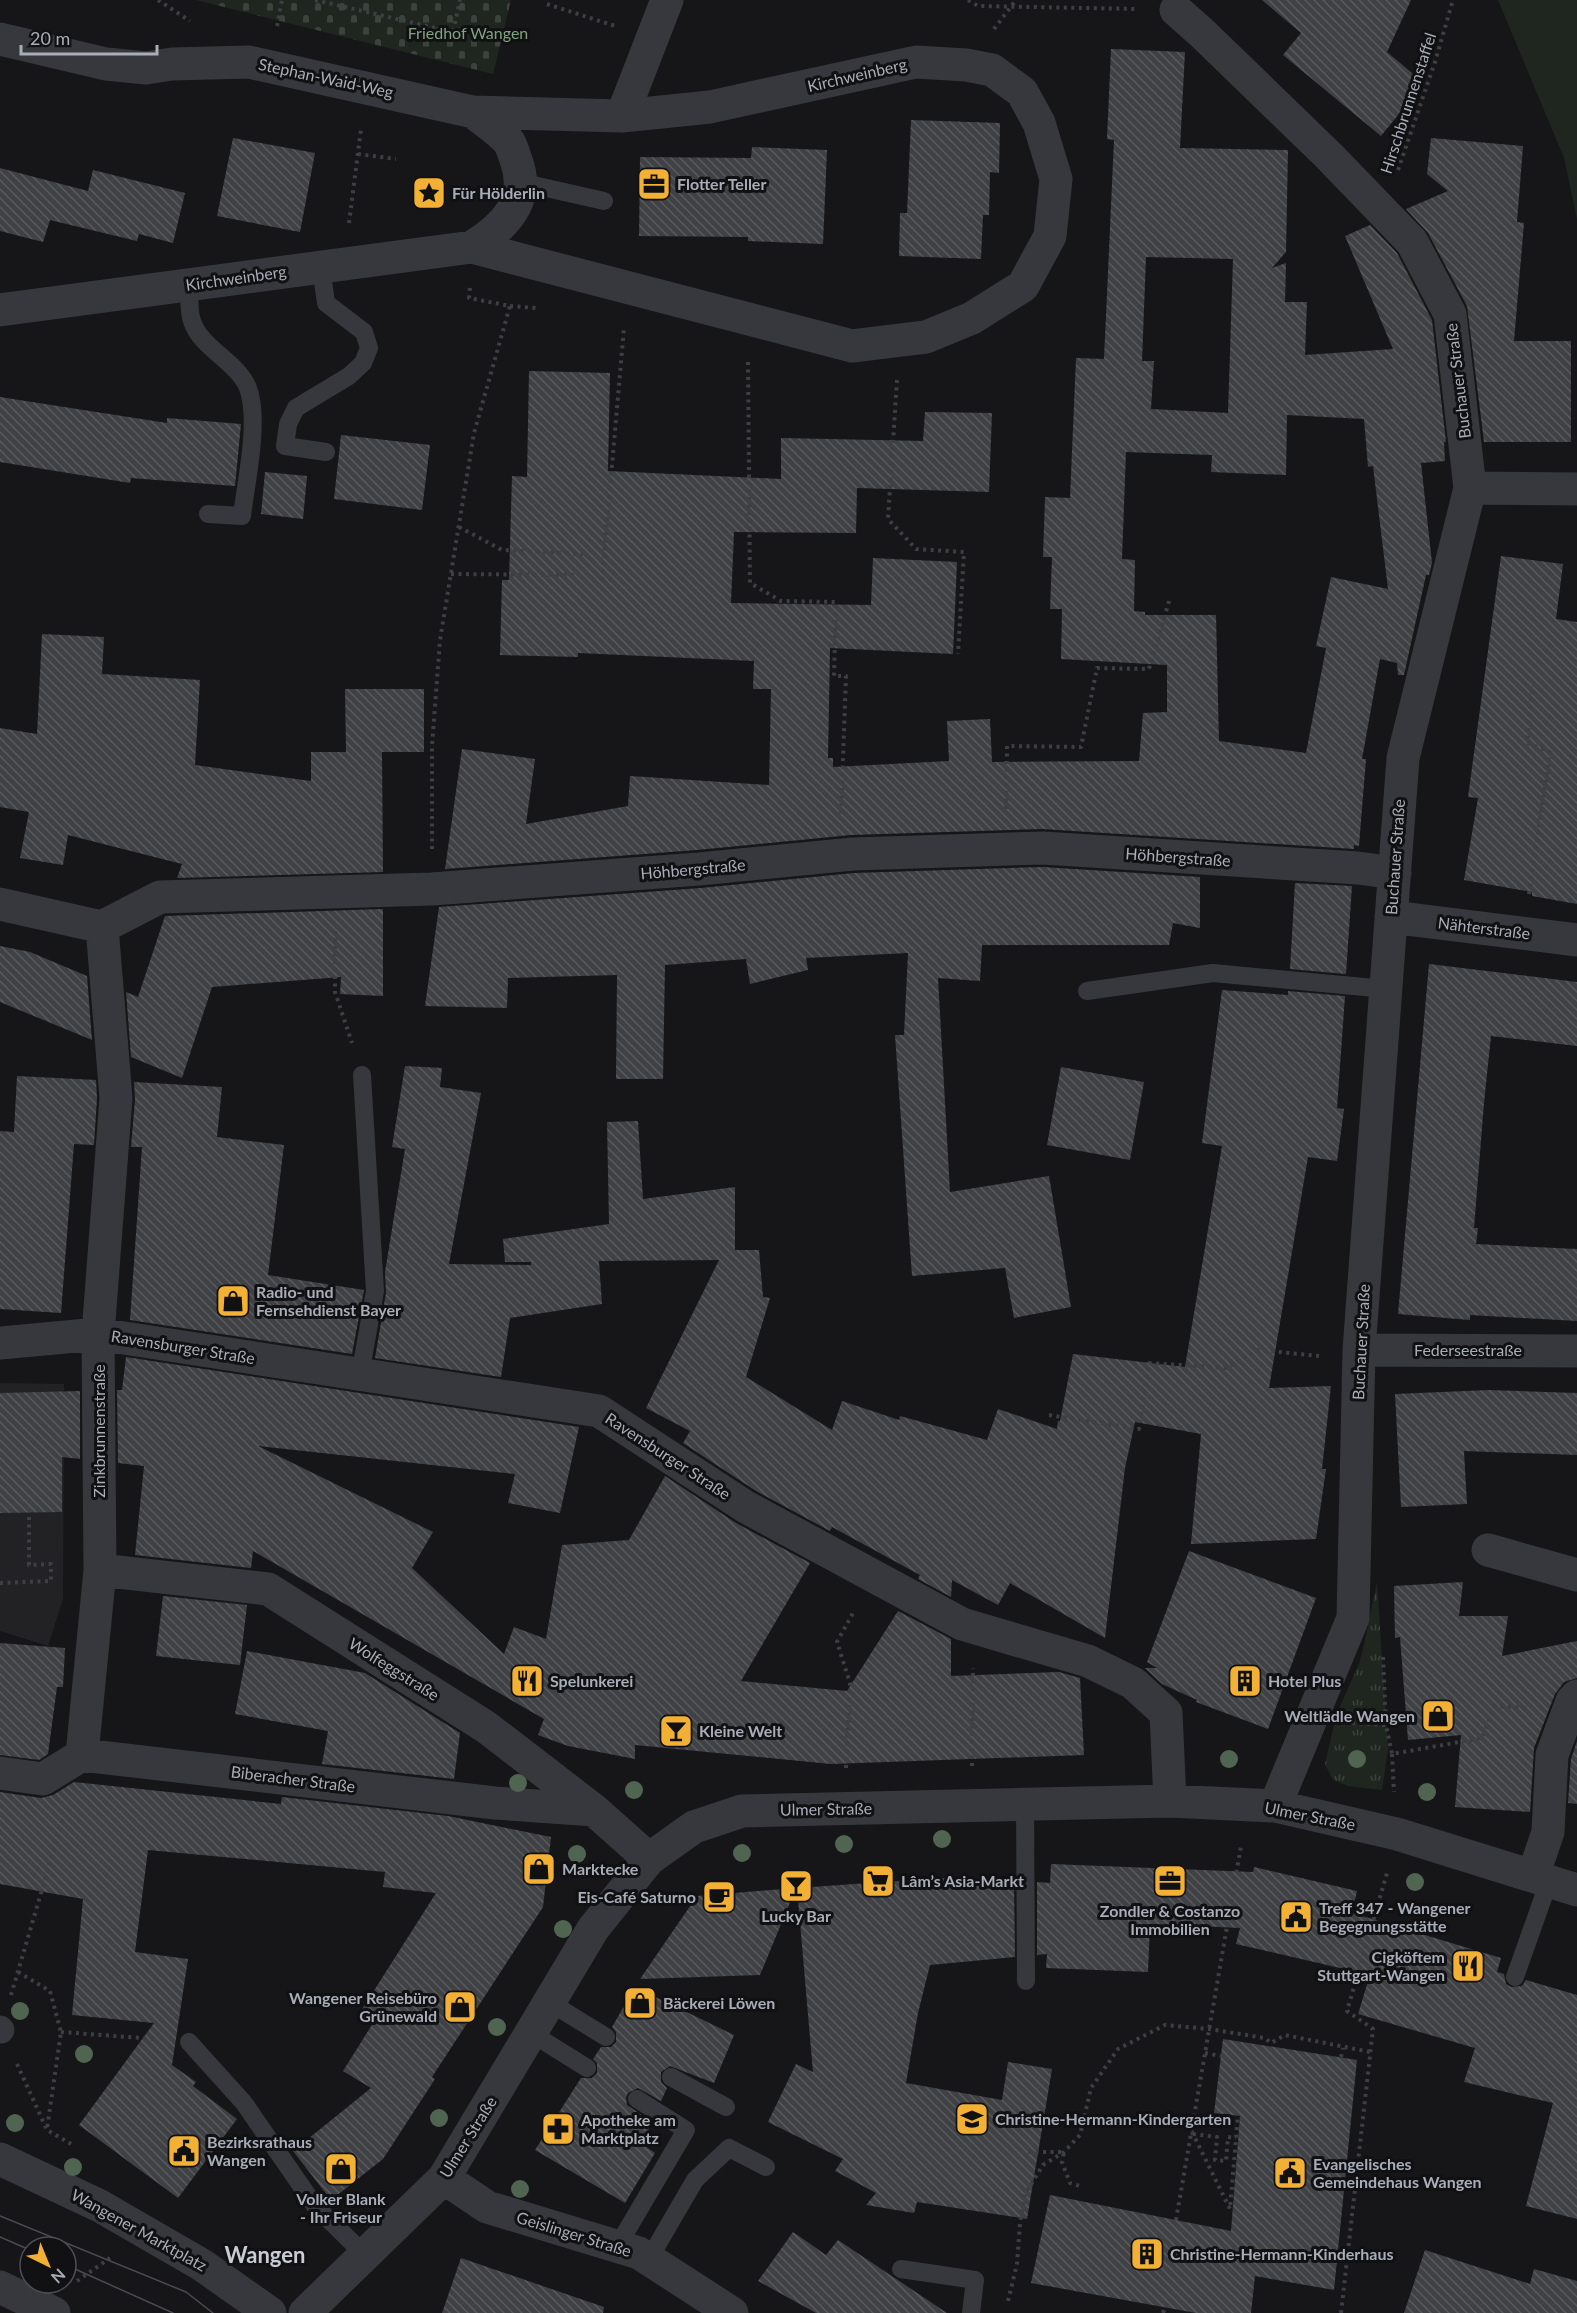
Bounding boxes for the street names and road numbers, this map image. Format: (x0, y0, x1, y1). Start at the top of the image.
street label: Hirschbrunnenstaffel (1376, 30, 1439, 176)
street label: Stephan-Waid-Weg (257, 54, 395, 101)
street label: Kirchweinberg (805, 54, 908, 95)
street label: Kirchweinberg (184, 261, 288, 294)
street label: Buchauer Straße (1441, 322, 1474, 440)
street label: Buchauer Straße (1381, 798, 1408, 915)
street label: Höhbergstraße (1125, 843, 1231, 870)
street label: Höhbergstraße (640, 854, 746, 883)
street label: Nähterstraße (1437, 912, 1531, 943)
street label: Buchauer Straße (1348, 1284, 1373, 1400)
street label: Ravensburger Straße (110, 1326, 256, 1367)
street label: Federseestraße (1414, 1340, 1522, 1359)
street label: Zinkbrunnenstraße (89, 1364, 108, 1498)
street label: Ravensburger Straße (602, 1408, 734, 1503)
street label: Wolfeggstraße (346, 1633, 443, 1704)
street label: Biberacher Straße (230, 1761, 356, 1796)
street label: Ulmer Straße (1263, 1797, 1357, 1834)
street label: Ulmer Straße (780, 1798, 872, 1819)
street label: Ulmer Straße (435, 2093, 500, 2181)
street label: Wangener Marktplatz (68, 2184, 210, 2275)
street label: Geislinger Straße (514, 2207, 634, 2260)

